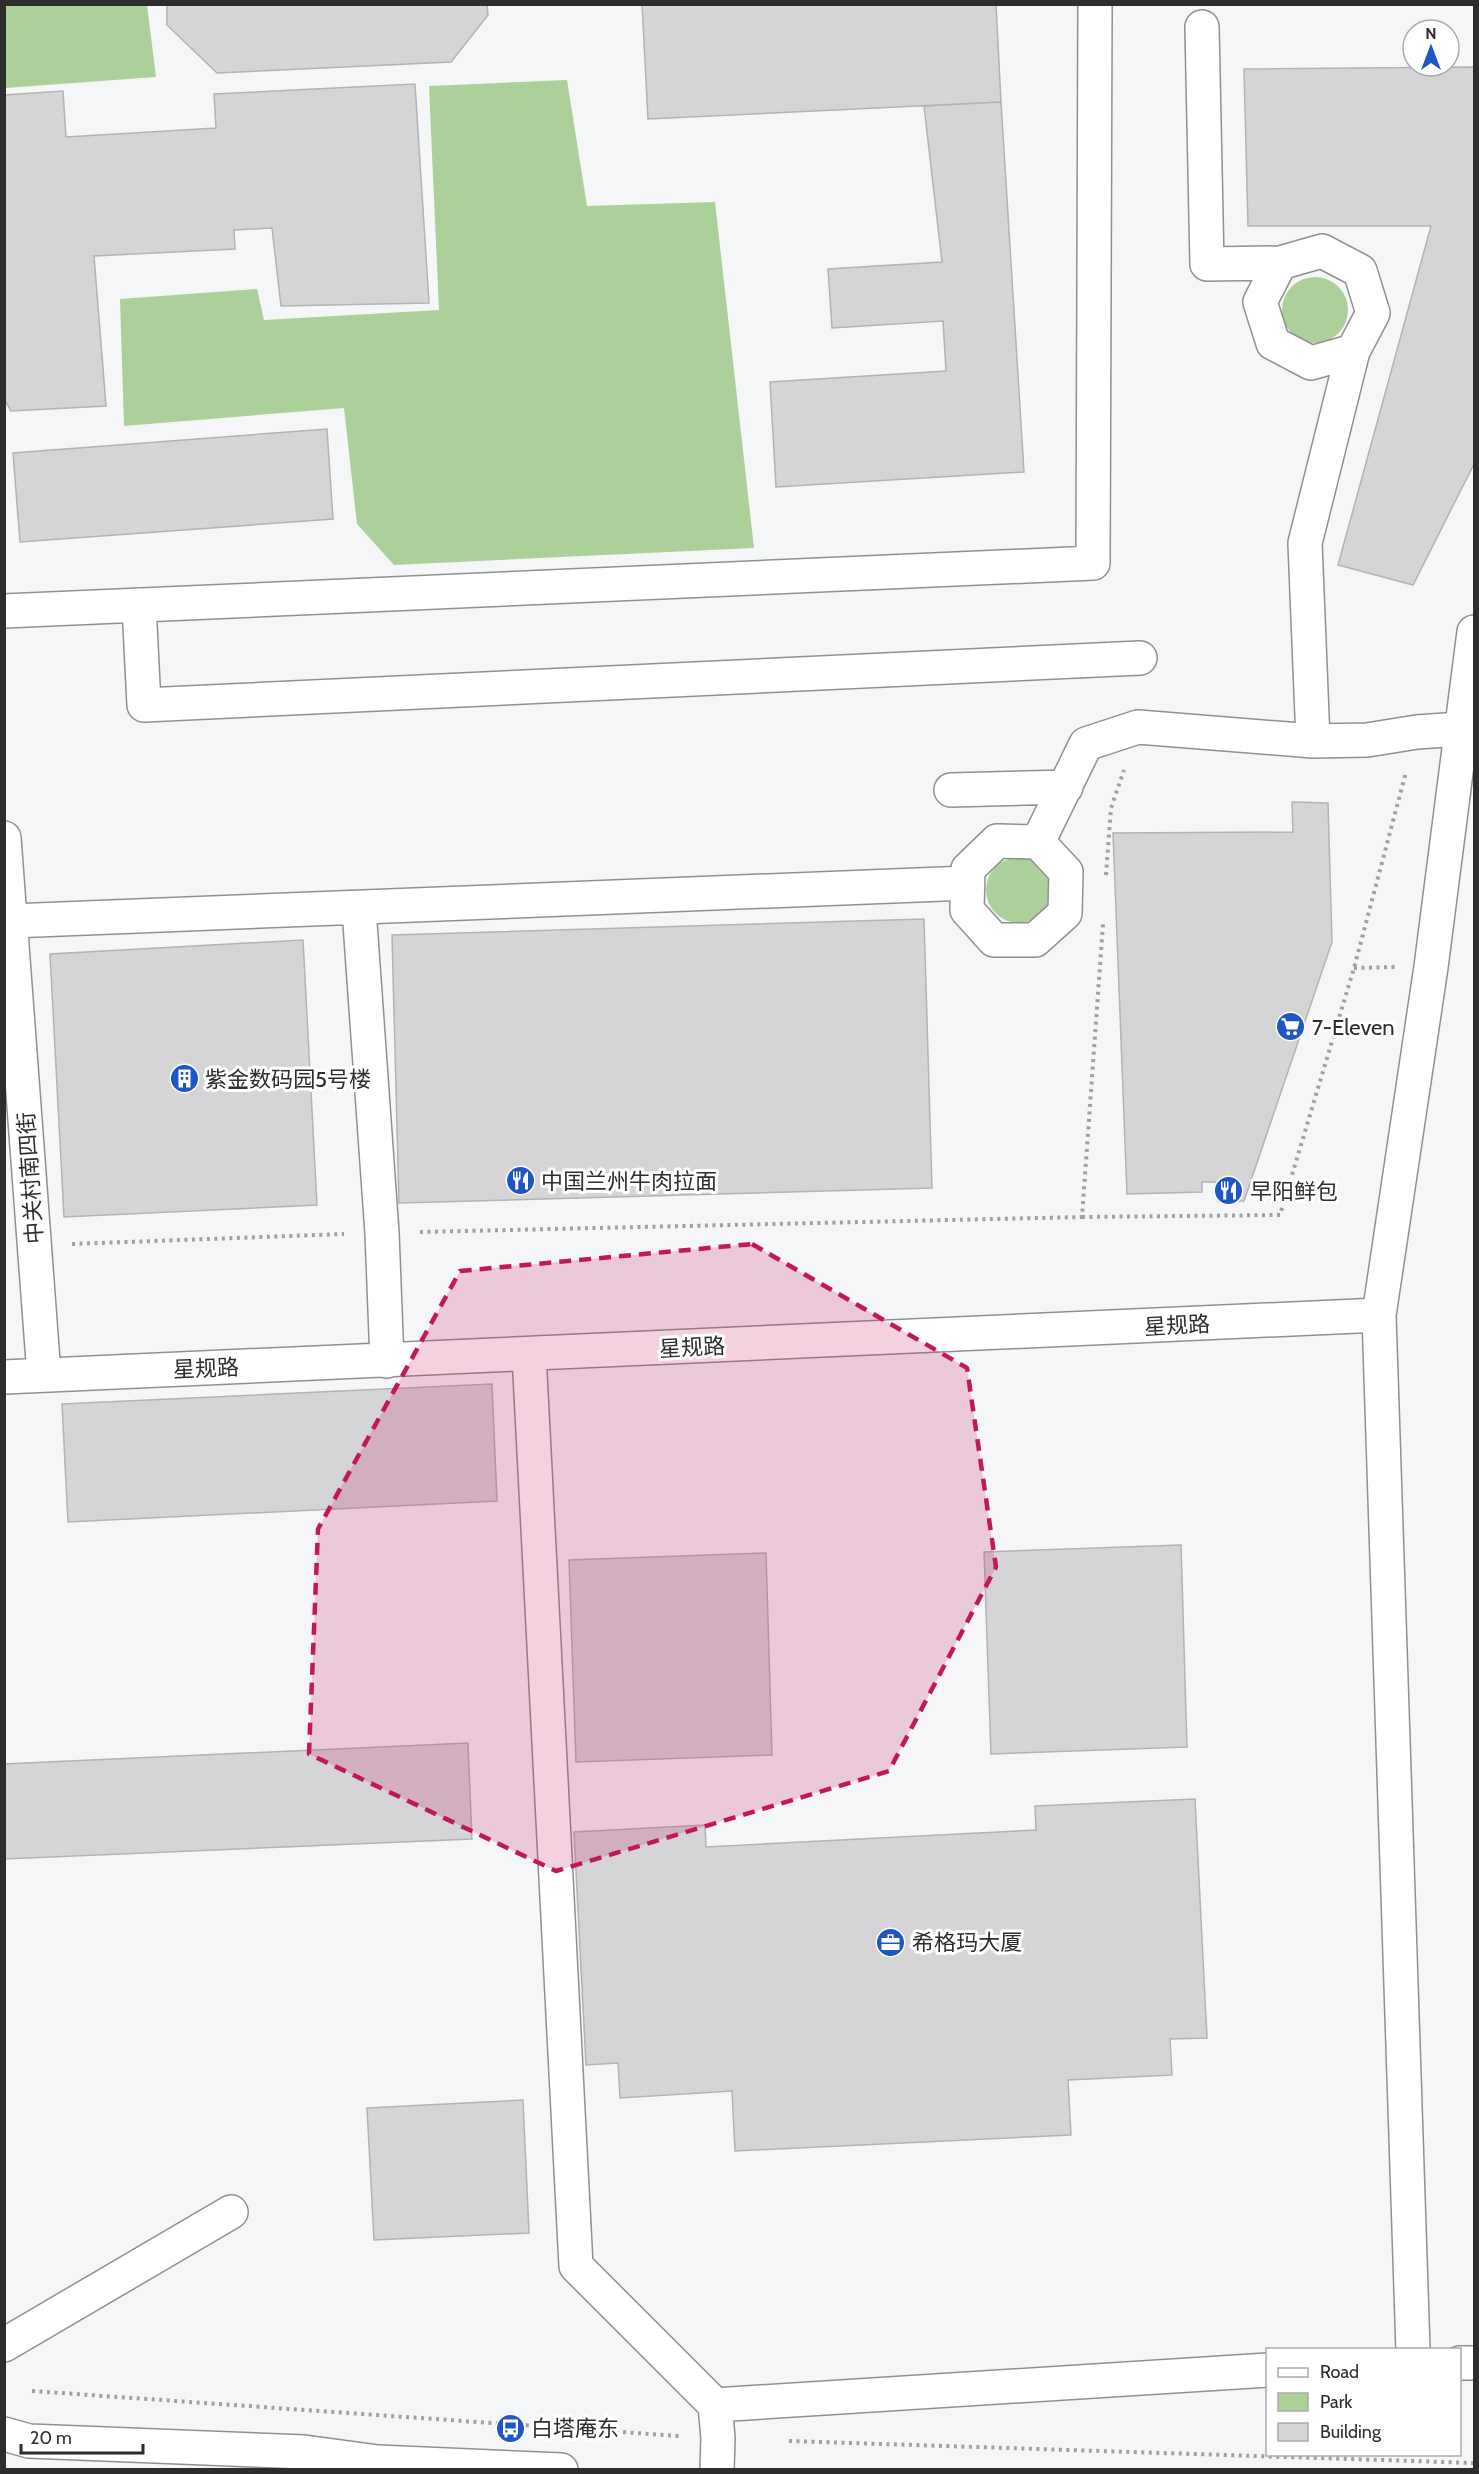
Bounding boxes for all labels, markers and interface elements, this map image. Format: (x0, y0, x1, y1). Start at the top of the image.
north arrow (1401, 18, 1461, 78)
text: N (1425, 24, 1437, 43)
supermarket icon: 7-Eleven (1275, 1011, 1307, 1043)
place label: 7-Eleven (1312, 1014, 1395, 1041)
building icon: 紫金数码园5号楼 (168, 1063, 200, 1095)
place label: 紫金数码园5号楼 (205, 1066, 371, 1093)
street label: 中关村南四街 (12, 1111, 49, 1245)
restaurant icon: 中国兰州牛肉拉面 (504, 1165, 536, 1197)
place label: 中国兰州牛肉拉面 (541, 1168, 717, 1195)
restaurant icon: 早阳鲜包 (1213, 1175, 1245, 1207)
place label: 早阳鲜包 (1250, 1178, 1338, 1205)
street label: 星规路 (1143, 1310, 1211, 1341)
street label: 星规路 (658, 1332, 726, 1363)
street label: 星规路 (173, 1354, 239, 1383)
office icon: 希格玛大厦 (875, 1926, 907, 1958)
place label: 希格玛大厦 (912, 1929, 1022, 1956)
legend (1266, 2348, 1461, 2456)
text: Road (1320, 2361, 1359, 2383)
text: Park (1320, 2391, 1353, 2413)
bus stop icon: 白塔庵东 (494, 2412, 526, 2444)
place label: 白塔庵东 (531, 2415, 619, 2442)
scale bar (21, 2417, 142, 2455)
text: Building (1320, 2421, 1382, 2443)
text: 20 m (30, 2427, 72, 2449)

